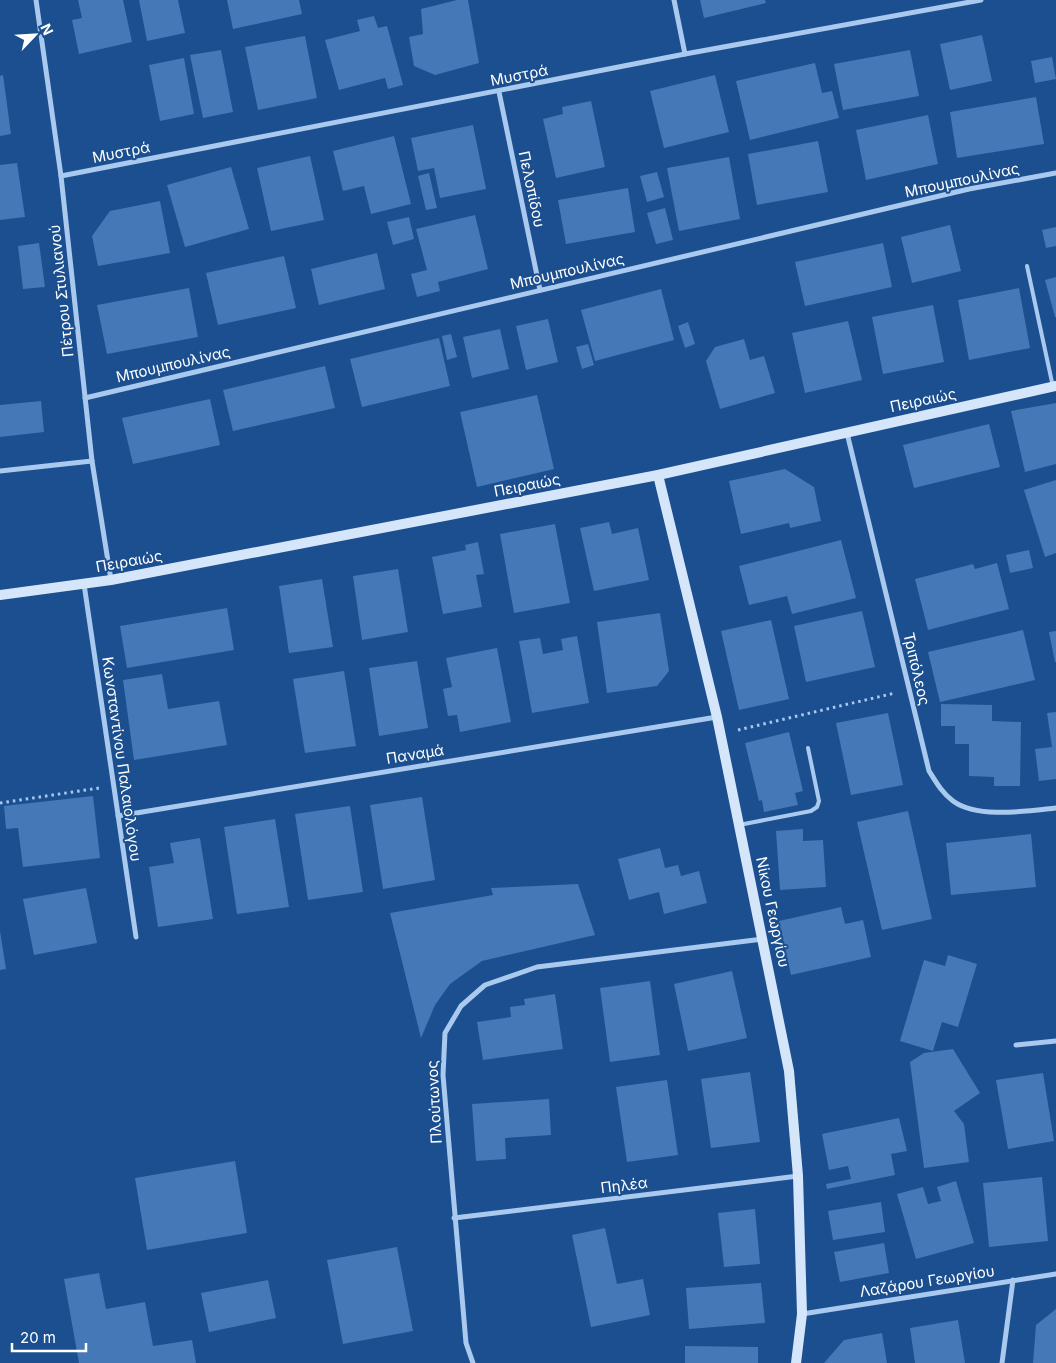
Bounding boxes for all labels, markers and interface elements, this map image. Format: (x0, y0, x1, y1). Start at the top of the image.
north arrow (10, 10, 60, 60)
text: N (37, 21, 57, 38)
street label: Μυστρά (489, 60, 550, 90)
street label: Μυστρά (91, 137, 152, 167)
street label: Πελοπίδου (515, 149, 549, 229)
street label: Μπουμπουλίνας (903, 159, 1021, 201)
street label: Πέτρου Στυλιανού (45, 224, 77, 358)
street label: Μπουμπουλίνας (508, 249, 626, 293)
street label: Μπουμπουλίνας (114, 342, 232, 386)
street label: Πειραιώς (888, 384, 958, 416)
street label: Πειραιώς (492, 469, 562, 501)
street label: Πειραιώς (94, 546, 164, 576)
street label: Τριπόλεος (899, 631, 935, 707)
street label: Κωνσταντίνου Παλαιολόγου (98, 655, 146, 863)
street label: Παναμά (385, 740, 445, 768)
street label: Νίκου Γεωργίου (752, 855, 794, 969)
street label: Πλούτωνος (422, 1060, 446, 1144)
street label: Πηλέα (599, 1173, 649, 1197)
street label: Λαζάρου Γεωργίου (858, 1261, 996, 1301)
scale bar (12, 1320, 86, 1352)
text: 20 m (20, 1328, 56, 1347)

